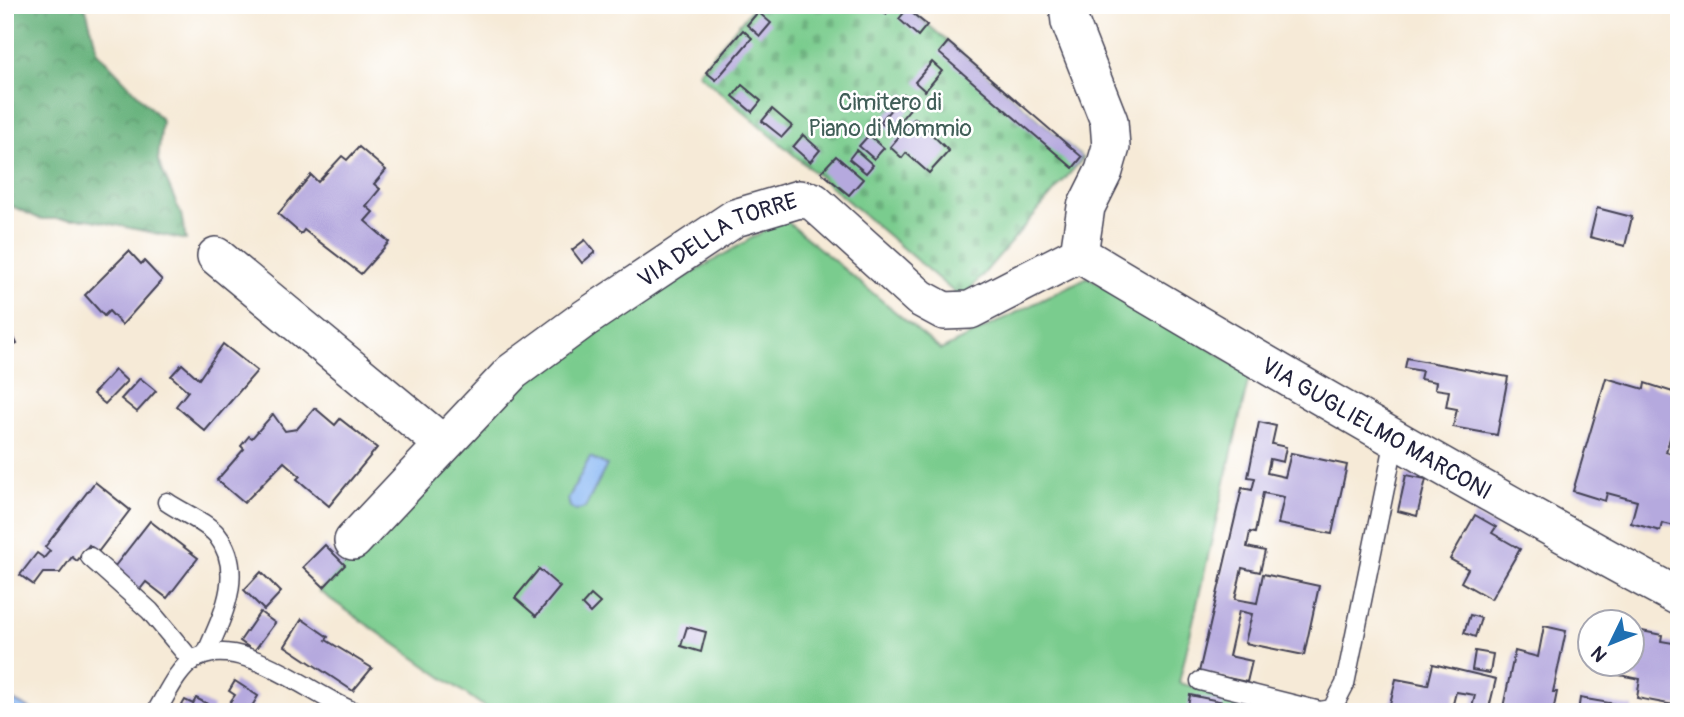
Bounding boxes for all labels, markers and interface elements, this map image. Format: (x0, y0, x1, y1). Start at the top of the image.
park label: Cimitero di Piano di Mommio (808, 88, 972, 143)
street label: VIA DELLA TORRE (632, 186, 801, 294)
street label: VIA GUGLIELMO MARCONI (1256, 351, 1497, 506)
north arrow (1576, 608, 1646, 678)
text: N (1586, 641, 1612, 667)

